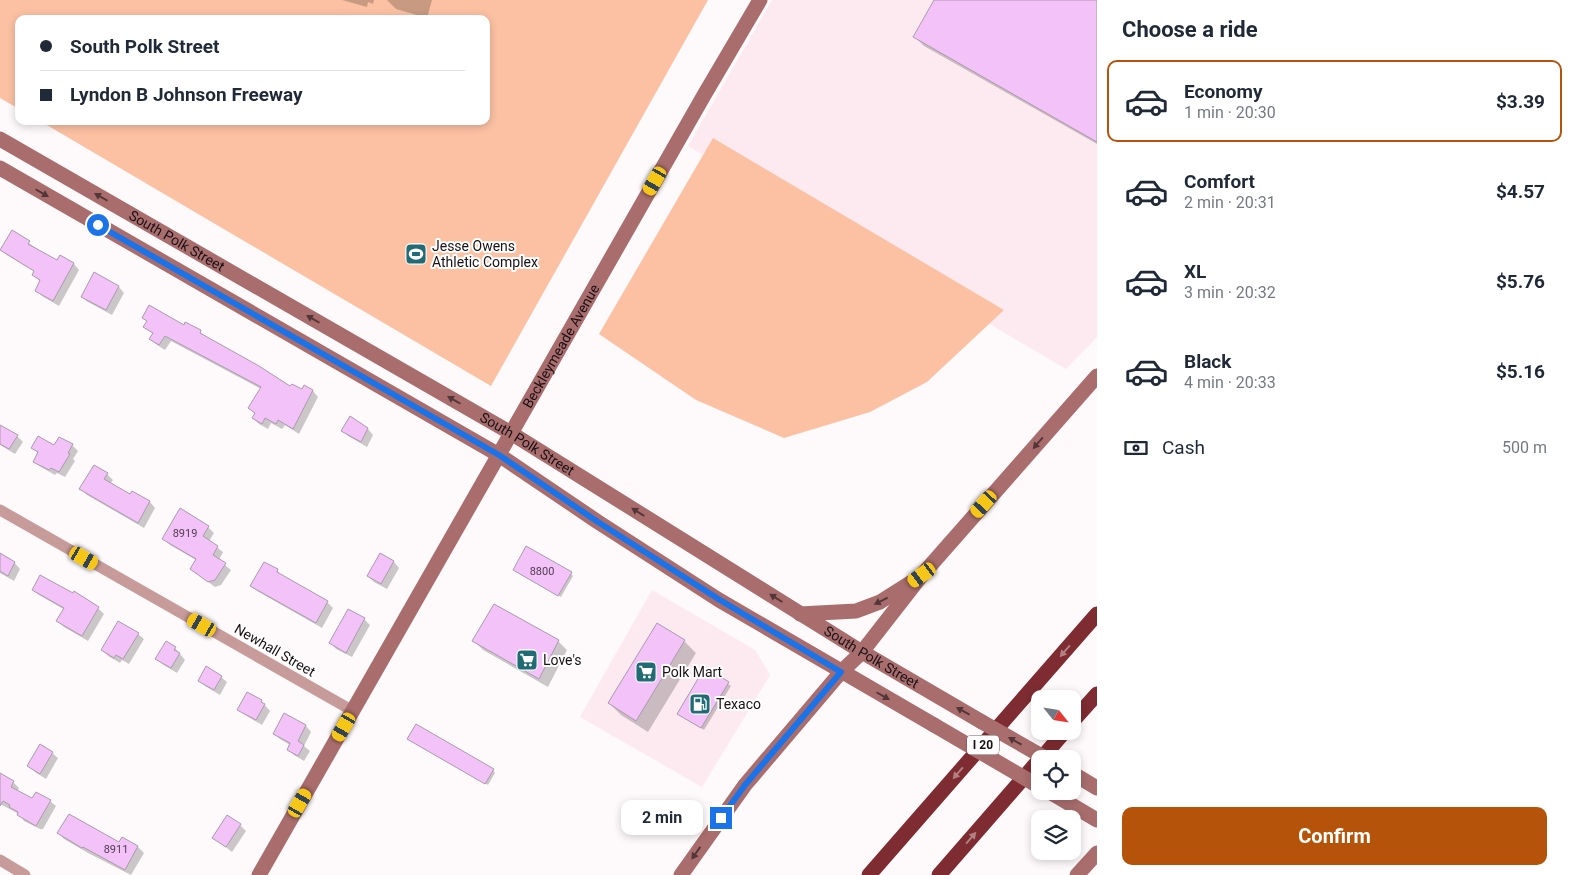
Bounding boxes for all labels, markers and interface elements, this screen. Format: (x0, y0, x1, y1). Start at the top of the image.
text: Choose a ride (1122, 17, 1258, 42)
text: South Polk Street (70, 35, 219, 58)
icon: car (1124, 79, 1169, 124)
text: Economy (1184, 80, 1263, 103)
text: Lyndon B Johnson Freeway (70, 83, 303, 106)
text: $3.39 (1496, 90, 1545, 113)
text: 1 min · 20:30 (1184, 103, 1276, 122)
car (641, 164, 668, 198)
icon: car (1124, 169, 1169, 214)
text: Comfort (1184, 170, 1255, 193)
text: $4.57 (1496, 180, 1545, 203)
one-way arrow (36, 188, 49, 197)
one-way arrow (94, 193, 108, 202)
text: 2 min · 20:31 (1184, 193, 1276, 212)
street label: South Polk Street (126, 207, 228, 275)
route start (87, 214, 109, 236)
place label: Jesse Owens Athletic Complex (432, 238, 538, 270)
sports icon: Jesse Owens Athletic Complex (404, 242, 428, 266)
icon: car (1124, 259, 1169, 304)
text: XL (1184, 260, 1206, 283)
text: $5.76 (1496, 270, 1545, 293)
street label: Beckleymeade Avenue (519, 281, 602, 411)
text: 3 min · 20:32 (1184, 283, 1276, 302)
one-way arrow (306, 315, 320, 324)
icon: car (1124, 349, 1169, 394)
text: Black (1184, 350, 1231, 373)
text: $5.16 (1496, 360, 1545, 383)
text: 4 min · 20:33 (1184, 373, 1276, 392)
one-way arrow (447, 396, 460, 405)
street label: South Polk Street (477, 409, 578, 479)
icon: cash (1122, 434, 1150, 462)
one-way arrow (1033, 436, 1044, 449)
text: Cash (1162, 436, 1205, 459)
text: 500 m (1502, 438, 1547, 457)
car (968, 488, 999, 520)
one-way arrow (632, 508, 645, 517)
house number: 8919 (173, 527, 197, 540)
car (67, 544, 100, 572)
car (905, 560, 938, 590)
house number: 8800 (530, 565, 554, 578)
one-way arrow (769, 594, 783, 603)
one-way arrow (873, 597, 888, 605)
car (185, 611, 218, 639)
street label: Newhall Street (232, 620, 319, 680)
street label: South Polk Street (821, 622, 922, 692)
one-way arrow (1060, 645, 1071, 657)
supermarket icon: Love's (515, 648, 539, 672)
place label: Love's (543, 652, 582, 668)
supermarket icon: Polk Mart (634, 660, 658, 684)
place label: Polk Mart (662, 664, 723, 680)
north arrow (1031, 690, 1081, 740)
map controls (1031, 690, 1081, 860)
fuel station icon: Texaco (688, 692, 712, 716)
one-way arrow (875, 692, 890, 700)
place label: Texaco (716, 696, 761, 712)
one-way arrow (956, 707, 969, 716)
car (330, 710, 357, 744)
road number: I 20 (967, 736, 999, 754)
one-way arrow (1008, 736, 1021, 745)
button: locate (1031, 750, 1081, 800)
one-way arrow (952, 767, 964, 779)
car (286, 786, 313, 820)
callout: 2 min (621, 800, 704, 836)
route end (710, 807, 732, 829)
button: Confirm (1122, 807, 1547, 865)
text: 2 min (642, 808, 682, 827)
button: layers (1031, 810, 1081, 860)
one-way arrow (965, 833, 977, 845)
house number: 8911 (104, 843, 128, 856)
one-way arrow (691, 846, 701, 860)

